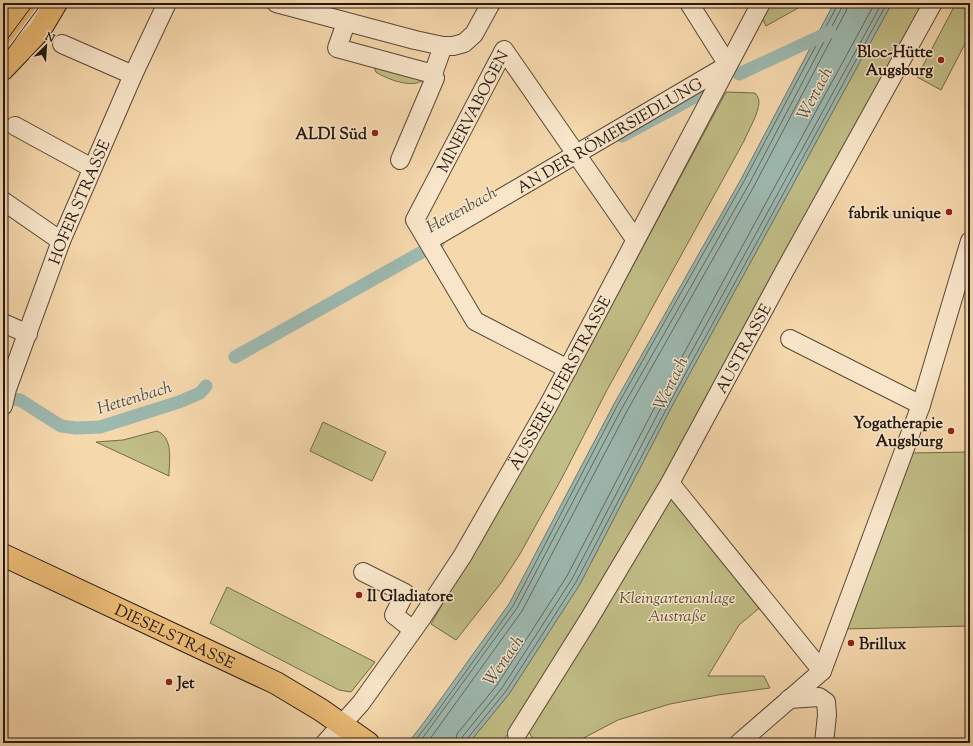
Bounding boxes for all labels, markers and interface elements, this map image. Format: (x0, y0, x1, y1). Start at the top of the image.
north arrow (26, 26, 66, 66)
text: N (42, 28, 57, 47)
place label: Bloc-Hütte Augsburg (857, 42, 934, 83)
street label: MINERVABOGEN (433, 47, 516, 177)
marker: Bloc-Hütte Augsburg (936, 55, 946, 65)
water label: Wertach (792, 63, 840, 125)
street label: AN DER RÖMERSIEDLUNG (513, 73, 708, 200)
place label: ALDI Süd (295, 124, 368, 147)
marker: ALDI Süd (370, 128, 380, 138)
street label: HOFER STRASSE (44, 136, 118, 268)
water label: Hettenbach (422, 181, 502, 240)
place label: fabrik unique (848, 203, 942, 226)
marker: fabrik unique (944, 207, 954, 217)
street label: ÄUSSERE UFERSTRASSE (505, 292, 618, 475)
street label: AUSTRASSE (711, 300, 779, 398)
water label: Wertach (649, 352, 695, 415)
water label: Hettenbach (94, 376, 176, 422)
place label: Yogatherapie Augsburg (853, 413, 944, 454)
marker: Yogatherapie Augsburg (946, 426, 956, 436)
place label: Il Gladiatore (367, 586, 454, 609)
park label: Kleingartenanlage Austraße (619, 588, 735, 629)
marker: Il Gladiatore (354, 590, 364, 600)
street label: DIESELSTRASSE (110, 600, 238, 676)
water label: Wertach (479, 630, 531, 691)
place label: Brillux (859, 634, 907, 657)
marker: Brillux (846, 638, 856, 648)
place label: Jet (175, 673, 195, 696)
marker: Jet (164, 677, 174, 687)

